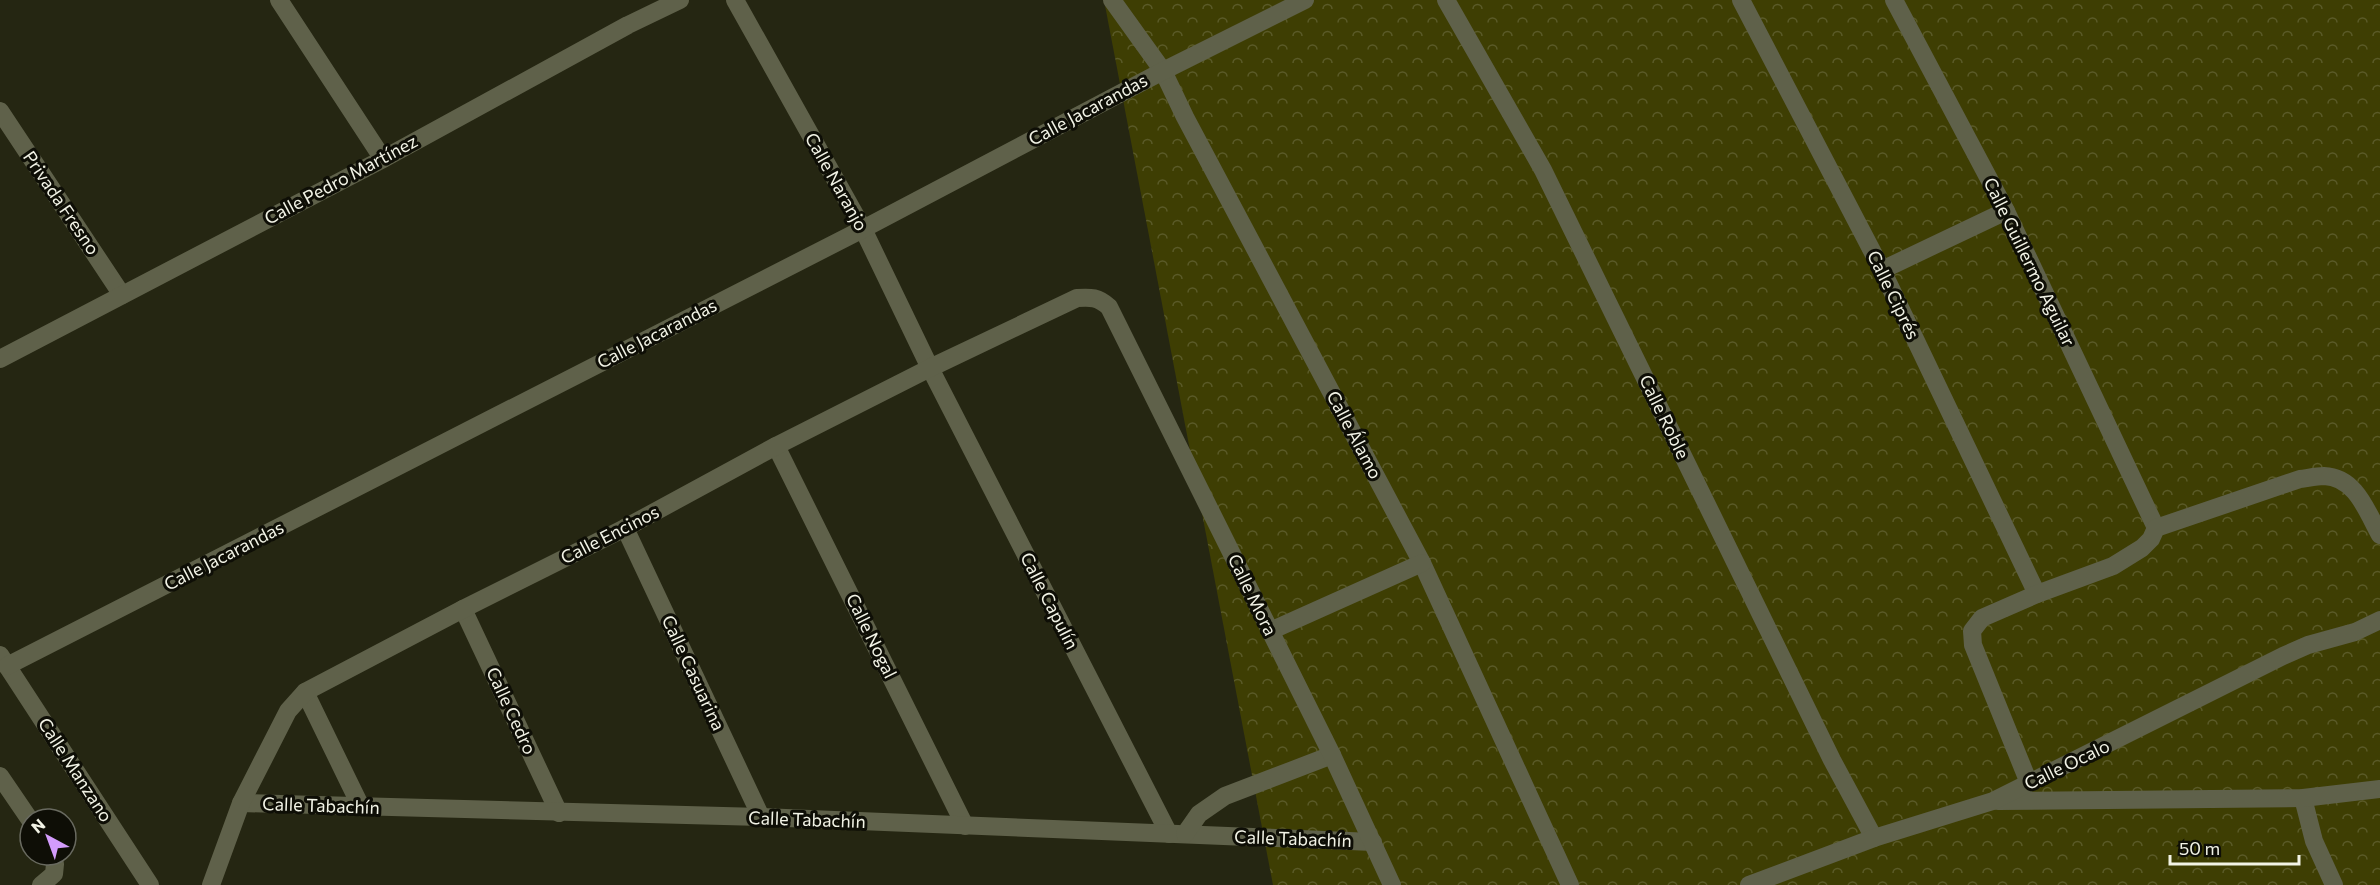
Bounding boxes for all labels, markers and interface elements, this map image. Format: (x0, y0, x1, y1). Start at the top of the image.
street label: Calle Jacarandas (1024, 69, 1151, 150)
street label: Calle Pedro Martínez (260, 129, 421, 229)
street label: Calle Naranjo (801, 129, 873, 234)
street label: Privada Fresno (19, 146, 105, 259)
street label: Calle Guillermo Aguilar (1979, 174, 2080, 350)
street label: Calle Ciprés (1863, 247, 1925, 343)
street label: Calle Jacarandas (593, 293, 720, 373)
street label: Calle Roble (1635, 371, 1695, 462)
street label: Calle Álamo (1322, 387, 1387, 482)
street label: Calle Encinos (557, 500, 662, 568)
street label: Calle Jacarandas (160, 515, 287, 595)
street label: Calle Capulín (1016, 548, 1084, 653)
street label: Calle Mora (1224, 550, 1282, 639)
street label: Calle Nogal (842, 589, 902, 682)
street label: Calle Casuarina (658, 611, 730, 734)
street label: Calle Cedro (482, 663, 542, 758)
street label: Calle Manzano (34, 713, 118, 826)
street label: Calle Ocalo (2020, 734, 2113, 794)
street label: Calle Tabachín (262, 792, 380, 818)
street label: Calle Tabachín (748, 806, 866, 832)
north arrow (18, 807, 78, 867)
text: N (27, 814, 49, 836)
street label: Calle Tabachín (1234, 825, 1352, 851)
scale bar (2170, 828, 2299, 866)
text: 50 m (2179, 837, 2220, 859)

